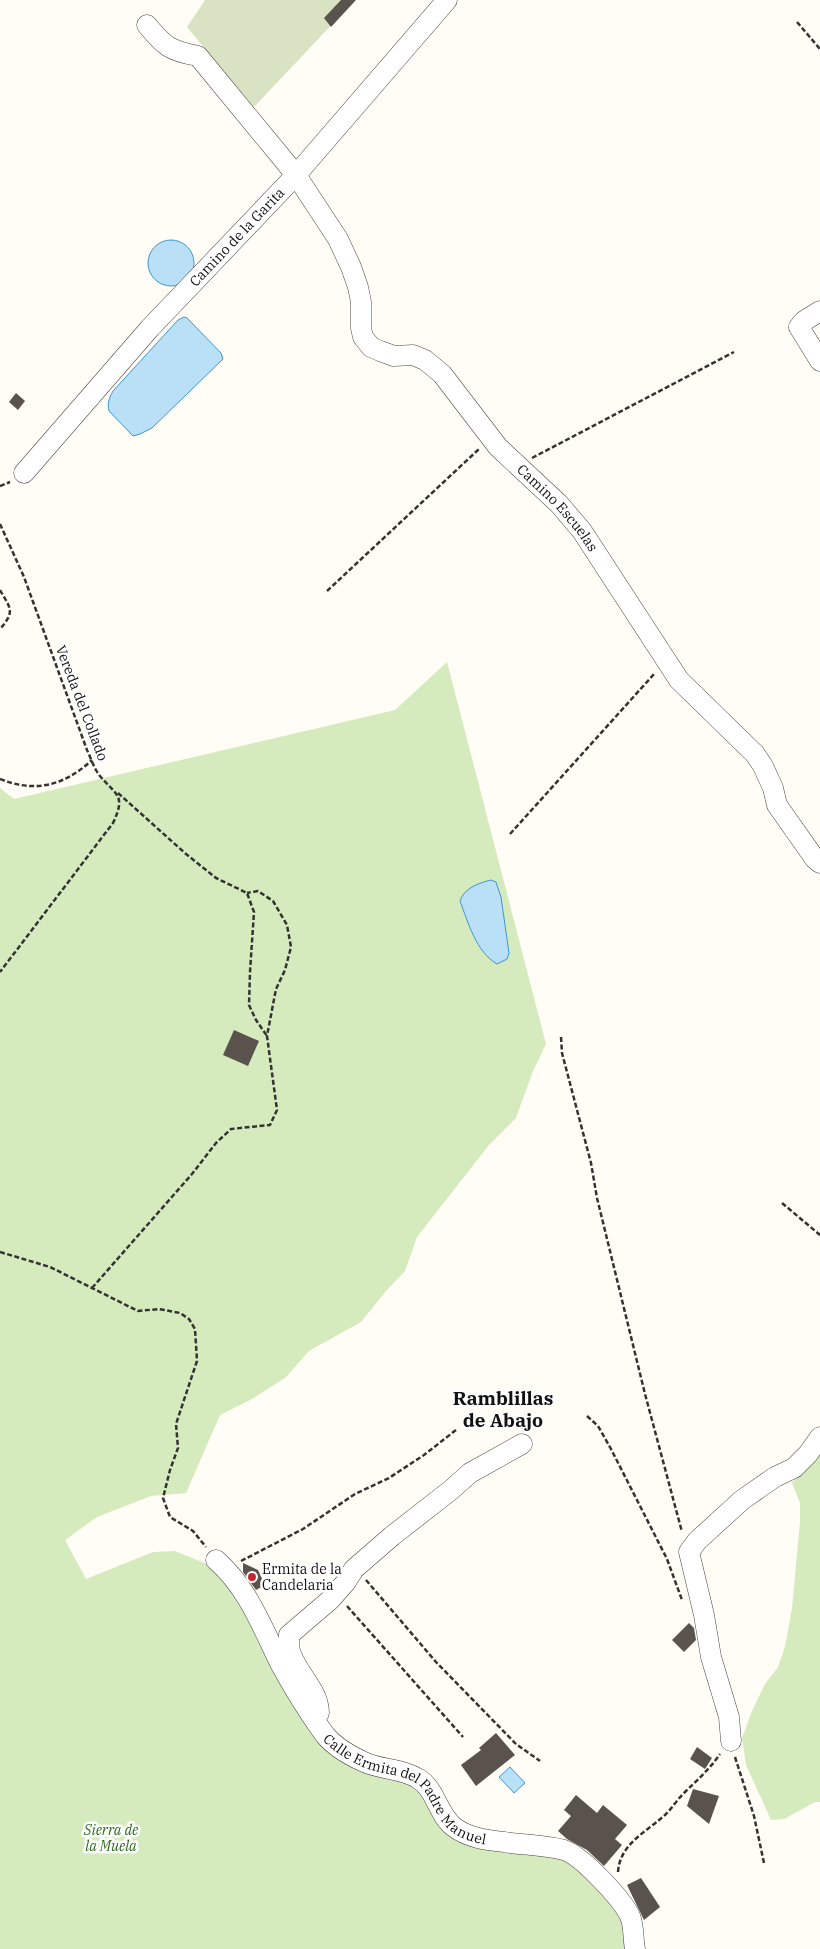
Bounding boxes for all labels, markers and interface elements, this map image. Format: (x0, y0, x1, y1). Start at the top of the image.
street label: Camino de la Garita (186, 183, 289, 290)
street label: Camino Escuelas (513, 460, 602, 555)
street label: Vereda del Collado (52, 643, 112, 763)
district label: Ramblillas de Abajo (453, 1386, 553, 1432)
place label: Ermita de la Candelaria (262, 1560, 342, 1594)
marker: Ermita de la Candelaria (246, 1571, 258, 1583)
street label: Calle Ermita del Padre Manuel (319, 1730, 488, 1848)
park label: Sierra de la Muela (83, 1821, 139, 1855)

